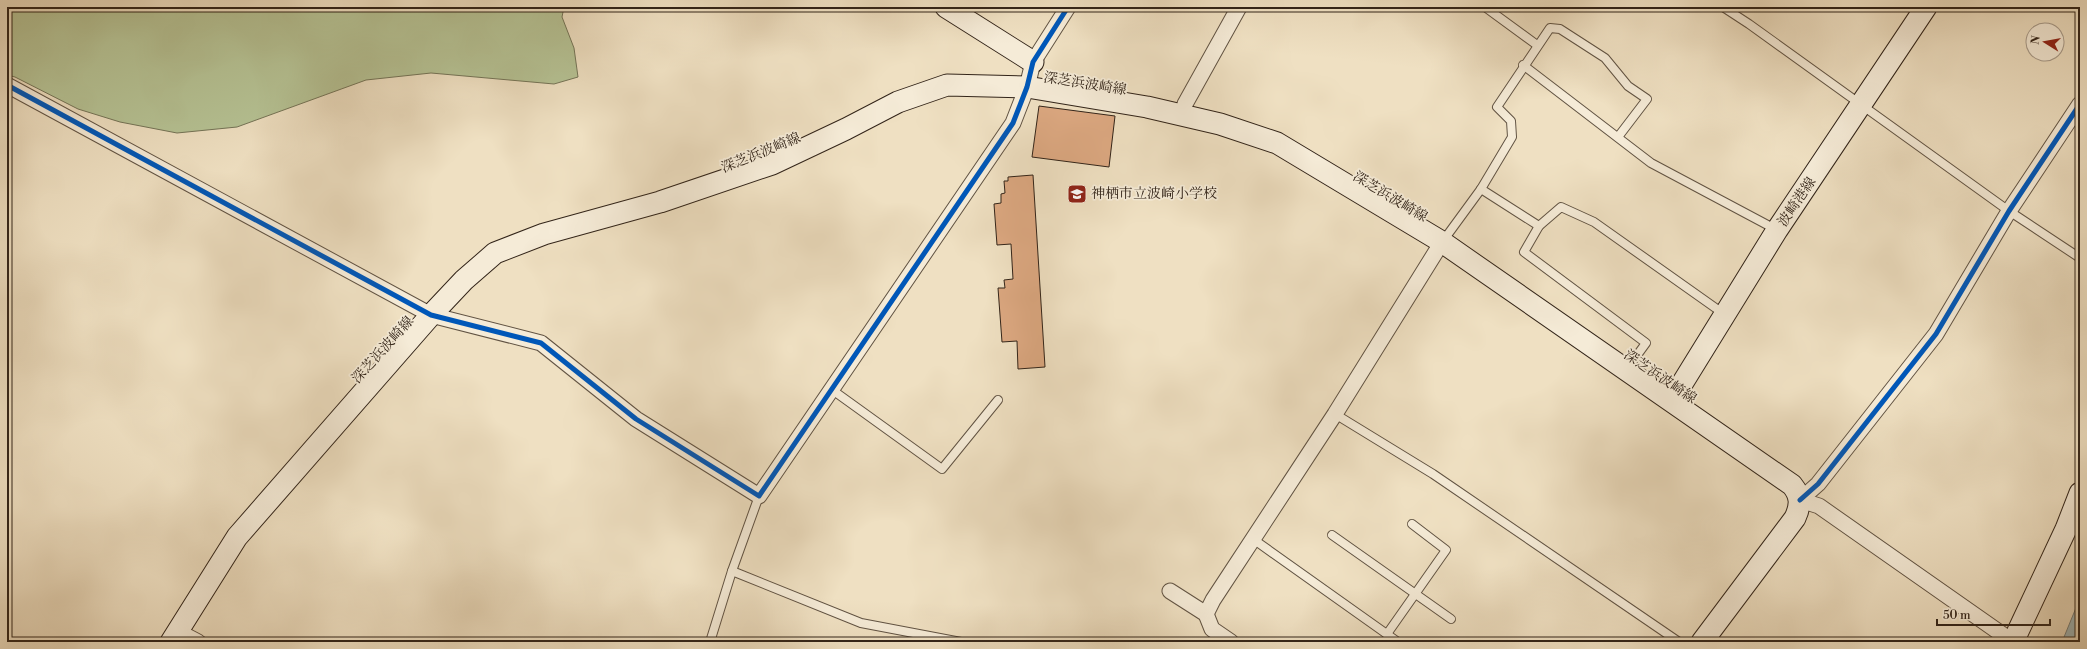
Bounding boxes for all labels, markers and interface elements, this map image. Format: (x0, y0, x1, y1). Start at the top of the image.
north arrow (2025, 22, 2065, 62)
text: N (2028, 34, 2044, 46)
street label: 深芝浜波崎線 (1042, 69, 1128, 99)
street label: 深芝浜波崎線 (719, 129, 803, 177)
street label: 深芝浜波崎線 (1349, 168, 1431, 226)
street label: 波崎港線 (1774, 174, 1820, 230)
school or university icon: 神栖市立波崎小学校 (1066, 183, 1088, 205)
place label: 神栖市立波崎小学校 (1091, 185, 1217, 203)
street label: 深芝浜波崎線 (348, 313, 418, 387)
street label: 深芝浜波崎線 (1620, 346, 1700, 408)
scale bar (1937, 601, 2050, 627)
text: 50 m (1943, 608, 1971, 623)

